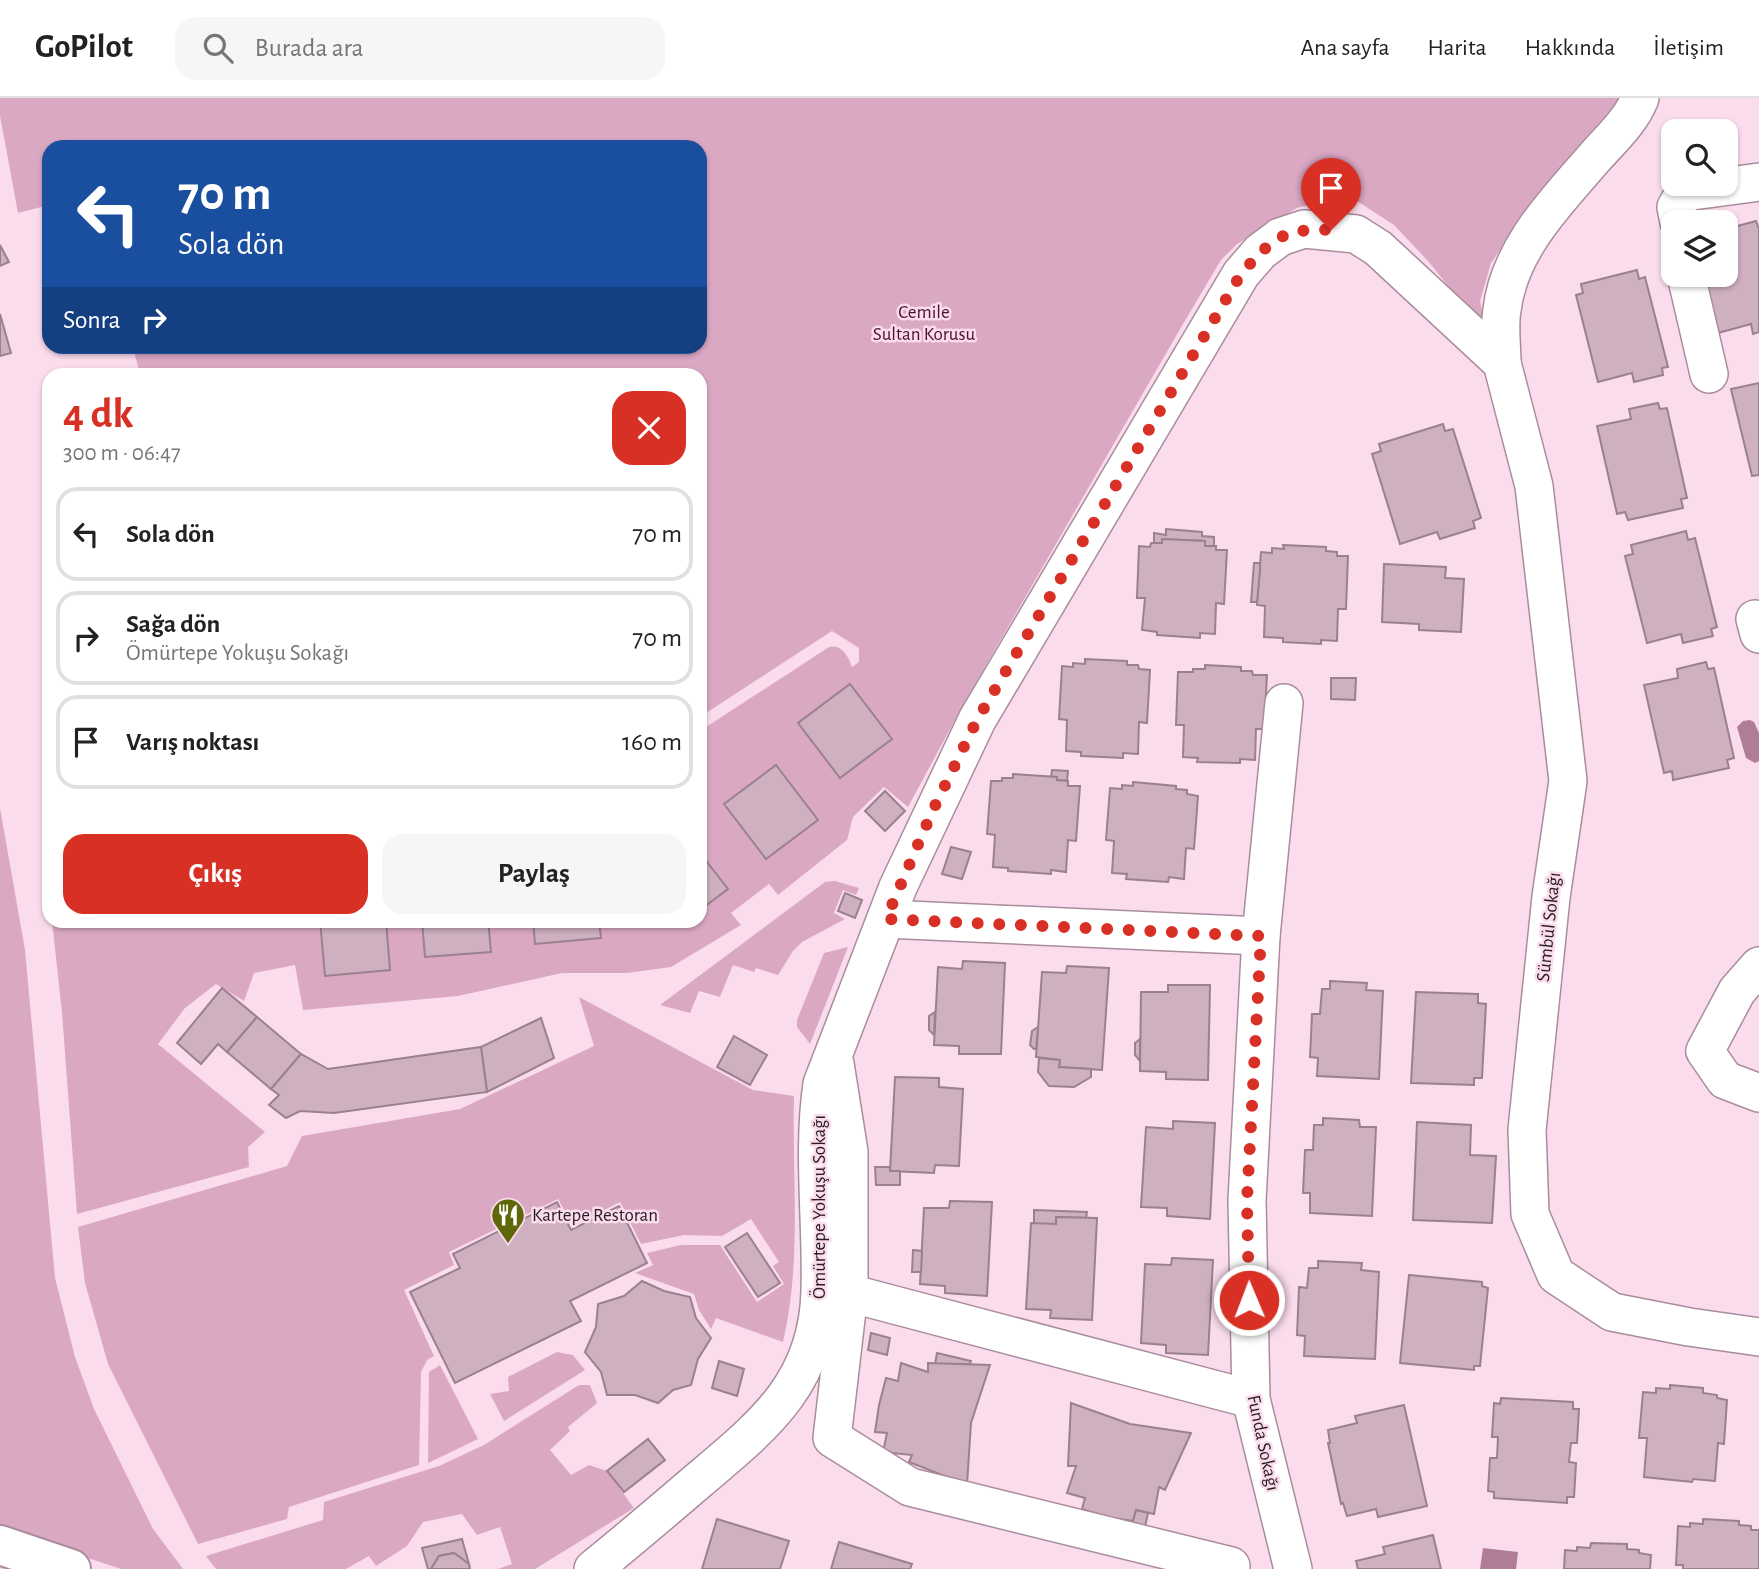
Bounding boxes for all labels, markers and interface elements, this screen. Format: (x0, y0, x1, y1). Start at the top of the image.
search box (175, 17, 665, 80)
icon: search (199, 29, 237, 67)
text: GoPilot (35, 31, 133, 64)
text: Burada ara (255, 35, 364, 61)
text: Ana sayfa (1300, 36, 1390, 60)
text: Harita (1428, 36, 1487, 60)
text: Hakkında (1525, 36, 1615, 60)
text: İletişim (1653, 36, 1724, 60)
map controls (1661, 119, 1738, 287)
button: search (1661, 119, 1738, 196)
pin (1301, 158, 1361, 230)
icon: left (63, 168, 154, 259)
icon: arrive (1312, 169, 1350, 207)
text: 70 m (178, 170, 272, 219)
button: layers (1661, 210, 1738, 287)
text: Sola dön (178, 228, 285, 260)
icon: right (135, 301, 173, 339)
park label: Cemile Sultan Korusu (873, 303, 976, 344)
text: Sonra (63, 307, 121, 333)
button: close (612, 391, 686, 465)
text: 4 dk (63, 393, 133, 435)
text: 300 m · 06:47 (63, 442, 181, 465)
icon: left (67, 515, 105, 553)
text: Sola dön (126, 521, 215, 547)
text: 70 m (632, 521, 682, 547)
text: Sağa dön (126, 611, 220, 637)
icon: right (67, 619, 105, 657)
text: 70 m (632, 625, 682, 651)
text: Ömürtepe Yokuşu Sokağı (126, 642, 349, 665)
icon: arrive (67, 723, 105, 761)
text: Varış noktası (126, 729, 259, 755)
text: 160 m (622, 729, 682, 755)
button: Çıkış (63, 834, 368, 914)
button: Paylaş (382, 834, 686, 914)
street label: Sümbül Sokağı (1534, 871, 1564, 983)
street label: Ömürtepe Yokuşu Sokağı (809, 1115, 829, 1299)
restaurant icon: Kartepe Restoran (489, 1196, 527, 1245)
place label: Kartepe Restoran (532, 1206, 658, 1225)
position arrow (1212, 1263, 1286, 1337)
street label: Funda Sokağı (1244, 1393, 1282, 1493)

